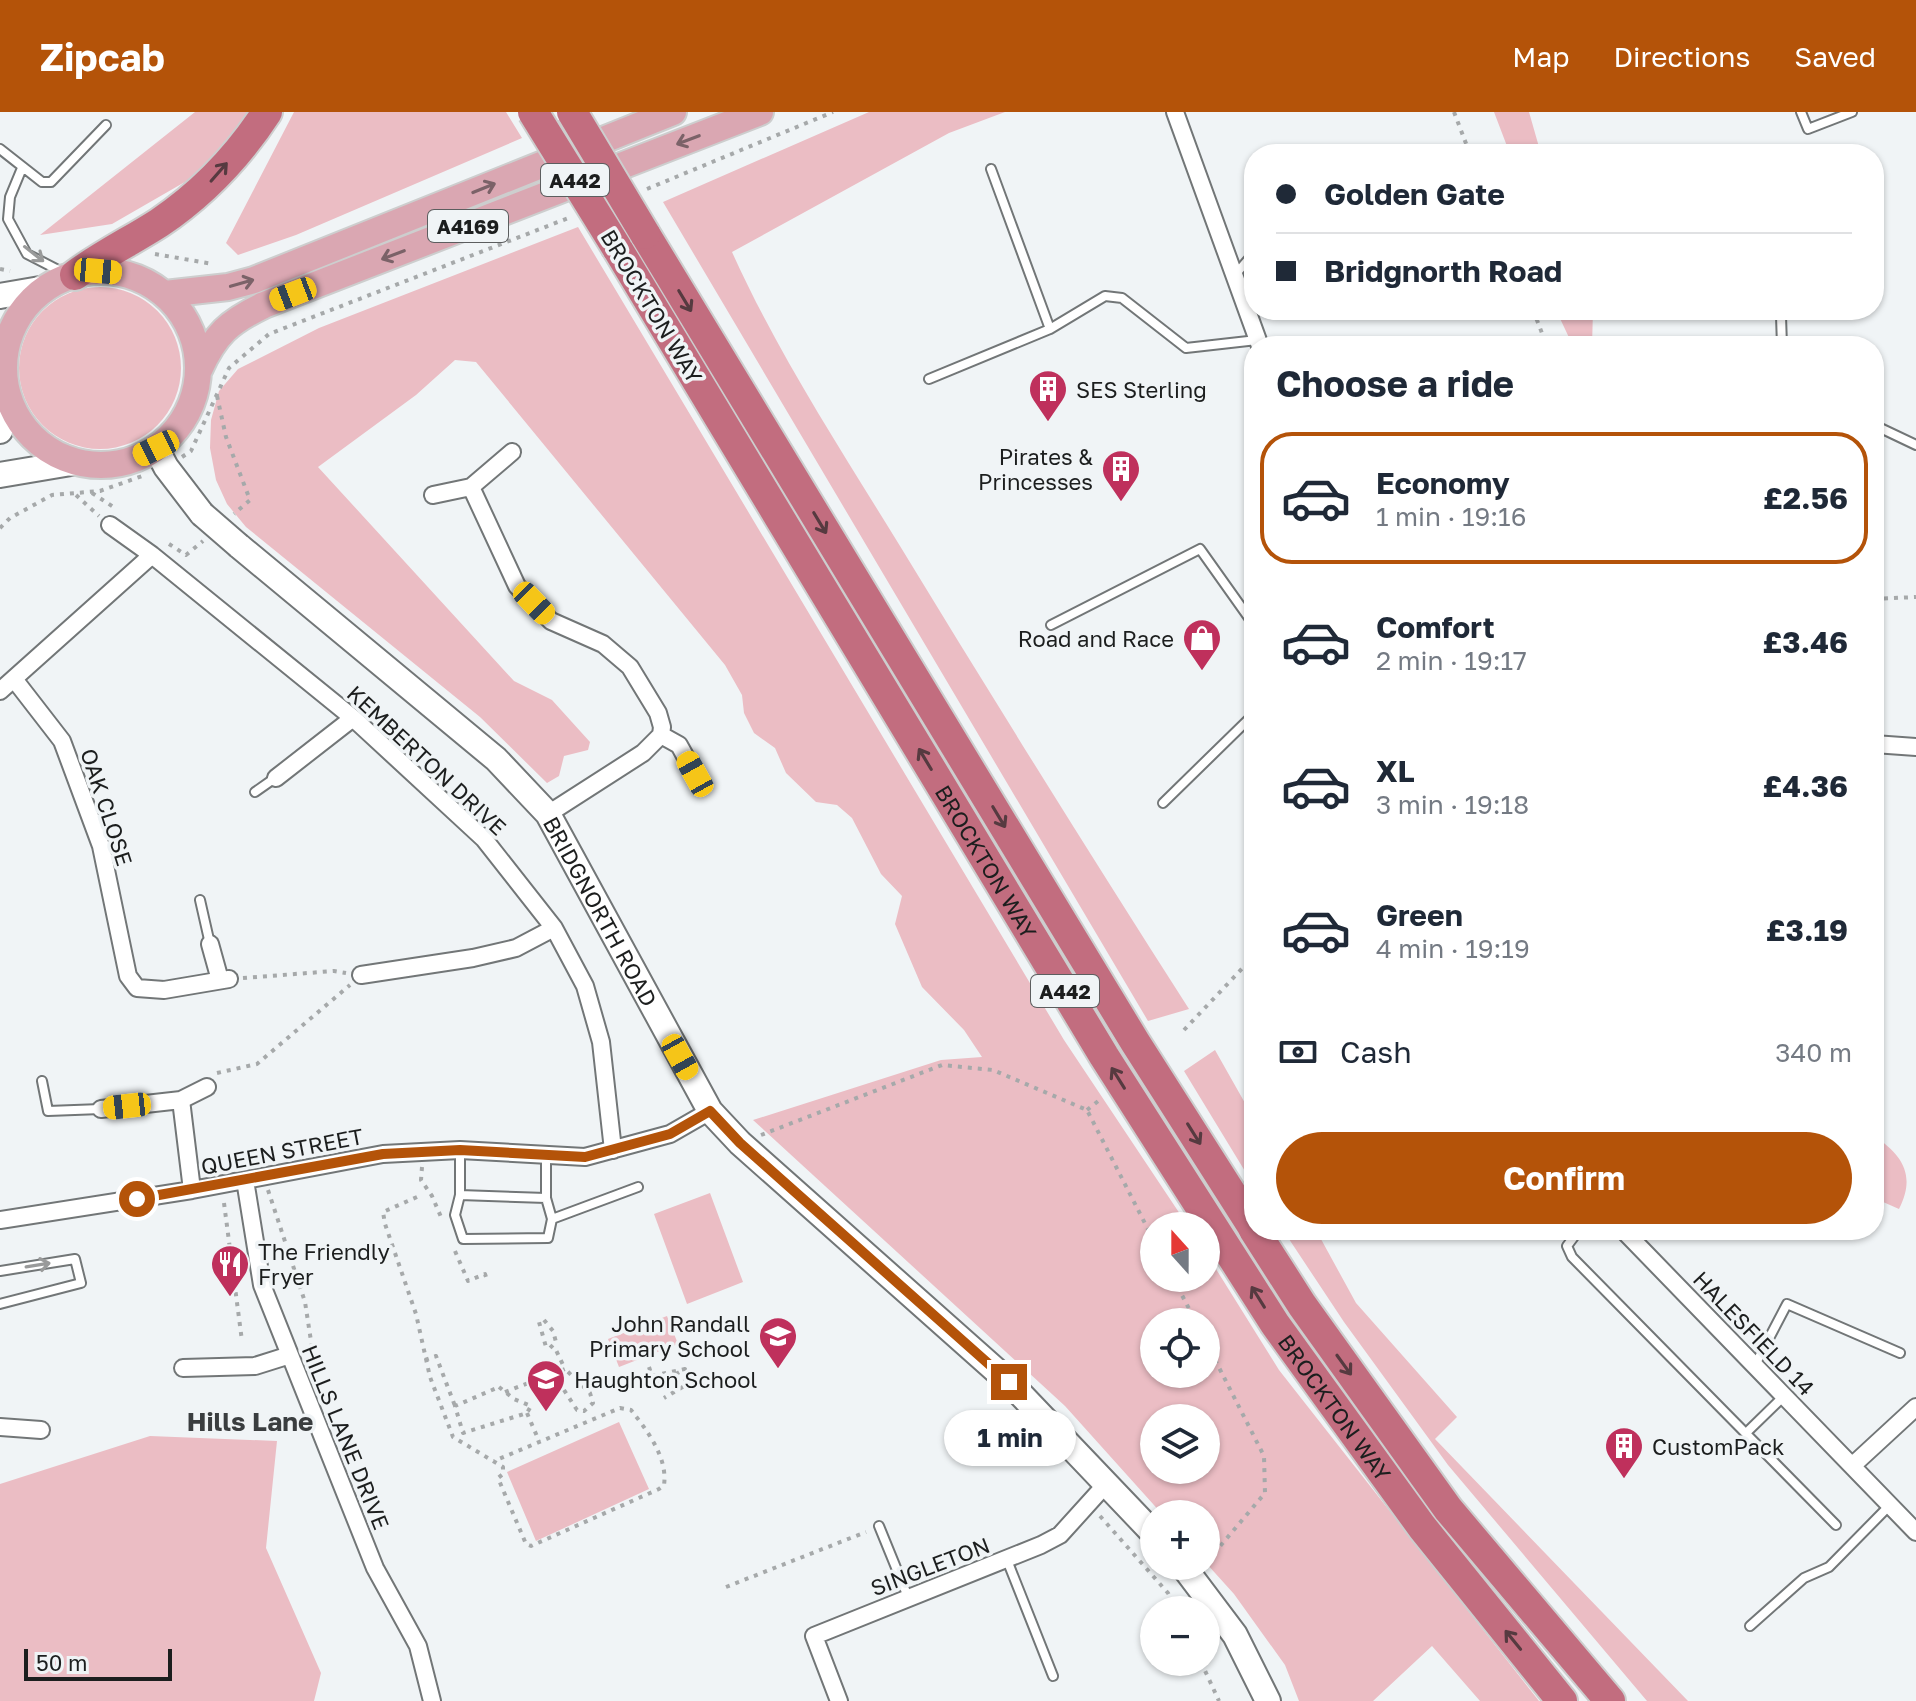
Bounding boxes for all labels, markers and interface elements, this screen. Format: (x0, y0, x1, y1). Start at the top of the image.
text: Zipcab (40, 34, 165, 79)
text: Map (1512, 40, 1569, 73)
text: Directions (1613, 40, 1750, 73)
text: Saved (1794, 40, 1876, 73)
one-way arrow (676, 134, 701, 148)
one-way arrow (210, 162, 228, 183)
road number: A442 (541, 164, 609, 196)
text: Golden Gate (1324, 176, 1505, 212)
one-way arrow (471, 180, 496, 194)
road number: A4169 (428, 210, 508, 242)
street label: BROCKTON WAY (596, 224, 708, 388)
one-way arrow (23, 245, 44, 263)
one-way arrow (381, 249, 406, 263)
text: Bridgnorth Road (1324, 253, 1562, 289)
car (73, 257, 123, 285)
car (266, 274, 320, 314)
one-way arrow (228, 275, 254, 290)
one-way arrow (677, 289, 693, 312)
text: Choose a ride (1276, 362, 1514, 405)
building icon: SES Sterling (1027, 368, 1069, 423)
place label: SES Sterling (1076, 376, 1207, 403)
car (129, 427, 183, 469)
place label: Pirates & Princesses (978, 443, 1093, 495)
building icon: Pirates & Princesses (1100, 448, 1142, 503)
icon: car (1280, 462, 1352, 534)
text: Economy (1376, 465, 1510, 501)
text: £2.56 (1763, 480, 1848, 516)
text: 1 min · 19:16 (1376, 501, 1526, 532)
one-way arrow (812, 511, 828, 534)
car (509, 577, 559, 629)
icon: car (1280, 606, 1352, 678)
text: Comfort (1376, 609, 1495, 645)
shop icon: Road and Race (1181, 617, 1223, 672)
text: £3.46 (1763, 624, 1848, 660)
place label: Road and Race (1018, 625, 1174, 652)
text: 2 min · 19:17 (1376, 645, 1527, 676)
street label: KEMBERTON DRIVE (342, 679, 512, 841)
street label: OAK CLOSE (75, 745, 139, 869)
car (673, 747, 717, 801)
one-way arrow (917, 748, 933, 771)
icon: car (1280, 750, 1352, 822)
text: XL (1376, 753, 1415, 789)
text: £4.36 (1763, 768, 1848, 804)
street label: BROCKTON WAY (930, 780, 1043, 943)
text: 3 min · 19:18 (1376, 789, 1529, 820)
one-way arrow (991, 805, 1007, 828)
street label: BRIDGNORTH ROAD (538, 811, 664, 1011)
icon: car (1280, 894, 1352, 966)
text: Green (1376, 897, 1463, 933)
text: £3.19 (1766, 912, 1848, 948)
text: 4 min · 19:19 (1376, 933, 1530, 964)
road number: A442 (1031, 975, 1099, 1007)
car (658, 1030, 702, 1084)
icon: cash (1276, 1030, 1320, 1074)
text: Cash (1340, 1034, 1412, 1070)
text: 340 m (1775, 1037, 1852, 1068)
one-way arrow (1110, 1067, 1127, 1089)
car (102, 1092, 152, 1120)
street label: QUEEN STREET (199, 1122, 366, 1180)
one-way arrow (1186, 1122, 1202, 1145)
button: Confirm (1276, 1132, 1852, 1224)
route start (119, 1181, 155, 1217)
north arrow (1140, 1212, 1220, 1292)
map controls (1140, 1212, 1220, 1676)
place label: The Friendly Fryer (258, 1238, 390, 1290)
restaurant icon: The Friendly Fryer (209, 1243, 251, 1298)
one-way arrow (24, 1257, 50, 1272)
street label: HALESFIELD 14 (1688, 1265, 1820, 1401)
one-way arrow (1249, 1286, 1265, 1309)
button: locate (1140, 1308, 1220, 1388)
place label: John Randall Primary School (589, 1310, 750, 1362)
school or university icon: John Randall Primary School (757, 1315, 799, 1370)
street label: BROCKTON WAY (1273, 1329, 1397, 1486)
street label: HILLS LANE DRIVE (297, 1341, 395, 1533)
one-way arrow (1336, 1353, 1353, 1375)
school or university icon: Haughton School (525, 1358, 567, 1413)
route end (991, 1364, 1027, 1400)
place label: Haughton School (574, 1366, 757, 1393)
button: layers (1140, 1404, 1220, 1484)
district label: Hills Lane (187, 1406, 313, 1437)
callout: 1 min (943, 1410, 1075, 1466)
text: 1 min (977, 1422, 1043, 1453)
building icon: CustomPack (1603, 1425, 1645, 1480)
place label: CustomPack (1652, 1433, 1784, 1460)
button: + (1140, 1500, 1220, 1580)
street label: SINGLETON (867, 1531, 993, 1601)
button: − (1140, 1596, 1220, 1676)
one-way arrow (1504, 1630, 1522, 1651)
scale bar (24, 1645, 172, 1681)
text: 50 m (36, 1649, 87, 1676)

